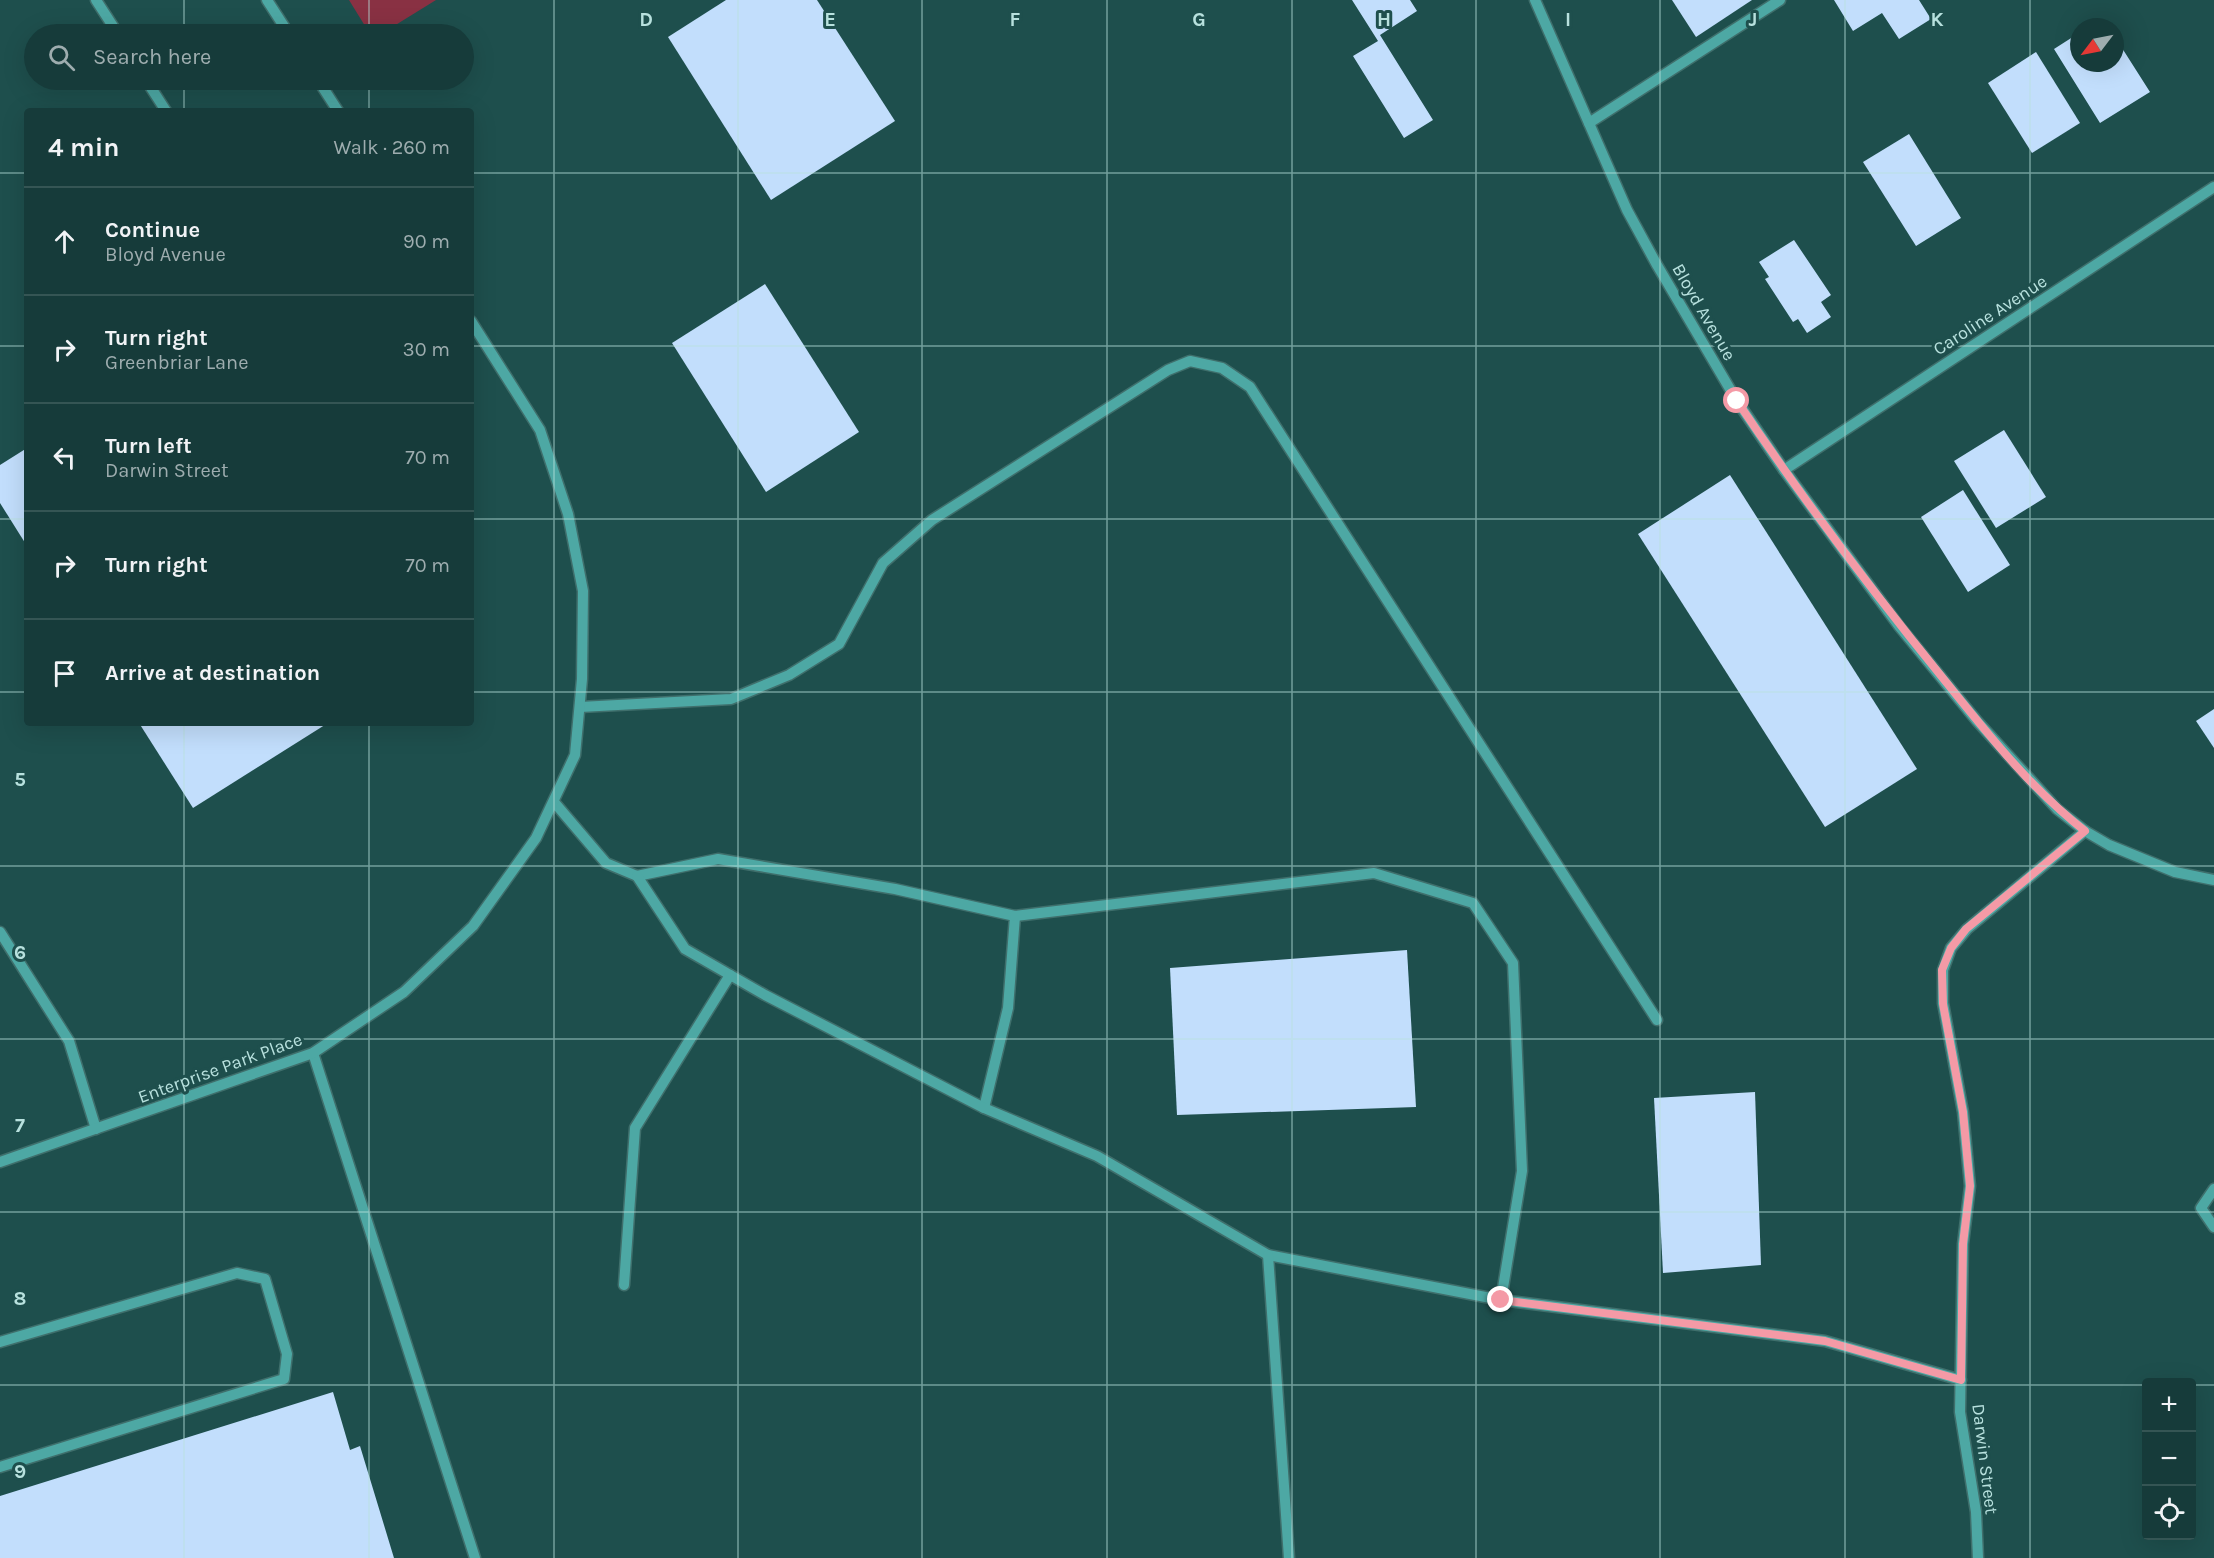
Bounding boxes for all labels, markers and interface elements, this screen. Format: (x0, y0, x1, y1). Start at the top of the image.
text: D (639, 8, 653, 31)
text: E (824, 8, 836, 31)
text: F (1010, 8, 1021, 31)
text: G (1192, 8, 1206, 31)
text: H (1377, 8, 1391, 31)
text: I (1565, 8, 1571, 31)
text: J (1749, 8, 1757, 31)
text: K (1930, 8, 1944, 31)
north arrow (2070, 18, 2124, 72)
search box (24, 24, 474, 90)
icon: search (45, 41, 78, 74)
text: Search here (93, 44, 211, 70)
text: 4 min (48, 132, 119, 163)
text: Walk · 260 m (333, 136, 450, 159)
text: Continue (105, 217, 200, 243)
icon: ahead (48, 225, 81, 258)
text: 90 m (403, 230, 450, 253)
text: Bloyd Avenue (105, 243, 226, 266)
street label: Bloyd Avenue (1667, 259, 1741, 365)
street label: Caroline Avenue (1929, 270, 2051, 360)
text: Turn right (105, 325, 208, 351)
icon: right (48, 333, 81, 366)
text: 30 m (403, 338, 450, 361)
text: Greenbriar Lane (105, 351, 248, 374)
route start (1723, 387, 1749, 413)
text: Turn left (105, 433, 192, 459)
icon: left (48, 441, 81, 474)
text: 70 m (405, 446, 450, 469)
text: Darwin Street (105, 459, 229, 482)
icon: right (48, 549, 81, 582)
text: Turn right (105, 552, 208, 578)
text: 70 m (405, 554, 450, 577)
icon: arrive (48, 657, 81, 690)
text: Arrive at destination (105, 660, 320, 686)
text: 5 (14, 768, 26, 791)
text: 6 (14, 941, 26, 964)
street label: Enterprise Park Place (135, 1028, 305, 1108)
text: 7 (15, 1114, 25, 1137)
route end (1487, 1286, 1513, 1312)
text: 8 (14, 1287, 26, 1310)
map controls (2142, 1378, 2196, 1540)
button: + (2142, 1378, 2196, 1432)
street label: Darwin Street (1967, 1402, 2003, 1516)
button: − (2142, 1432, 2196, 1486)
text: 9 (14, 1460, 26, 1483)
button: locate (2142, 1486, 2196, 1540)

